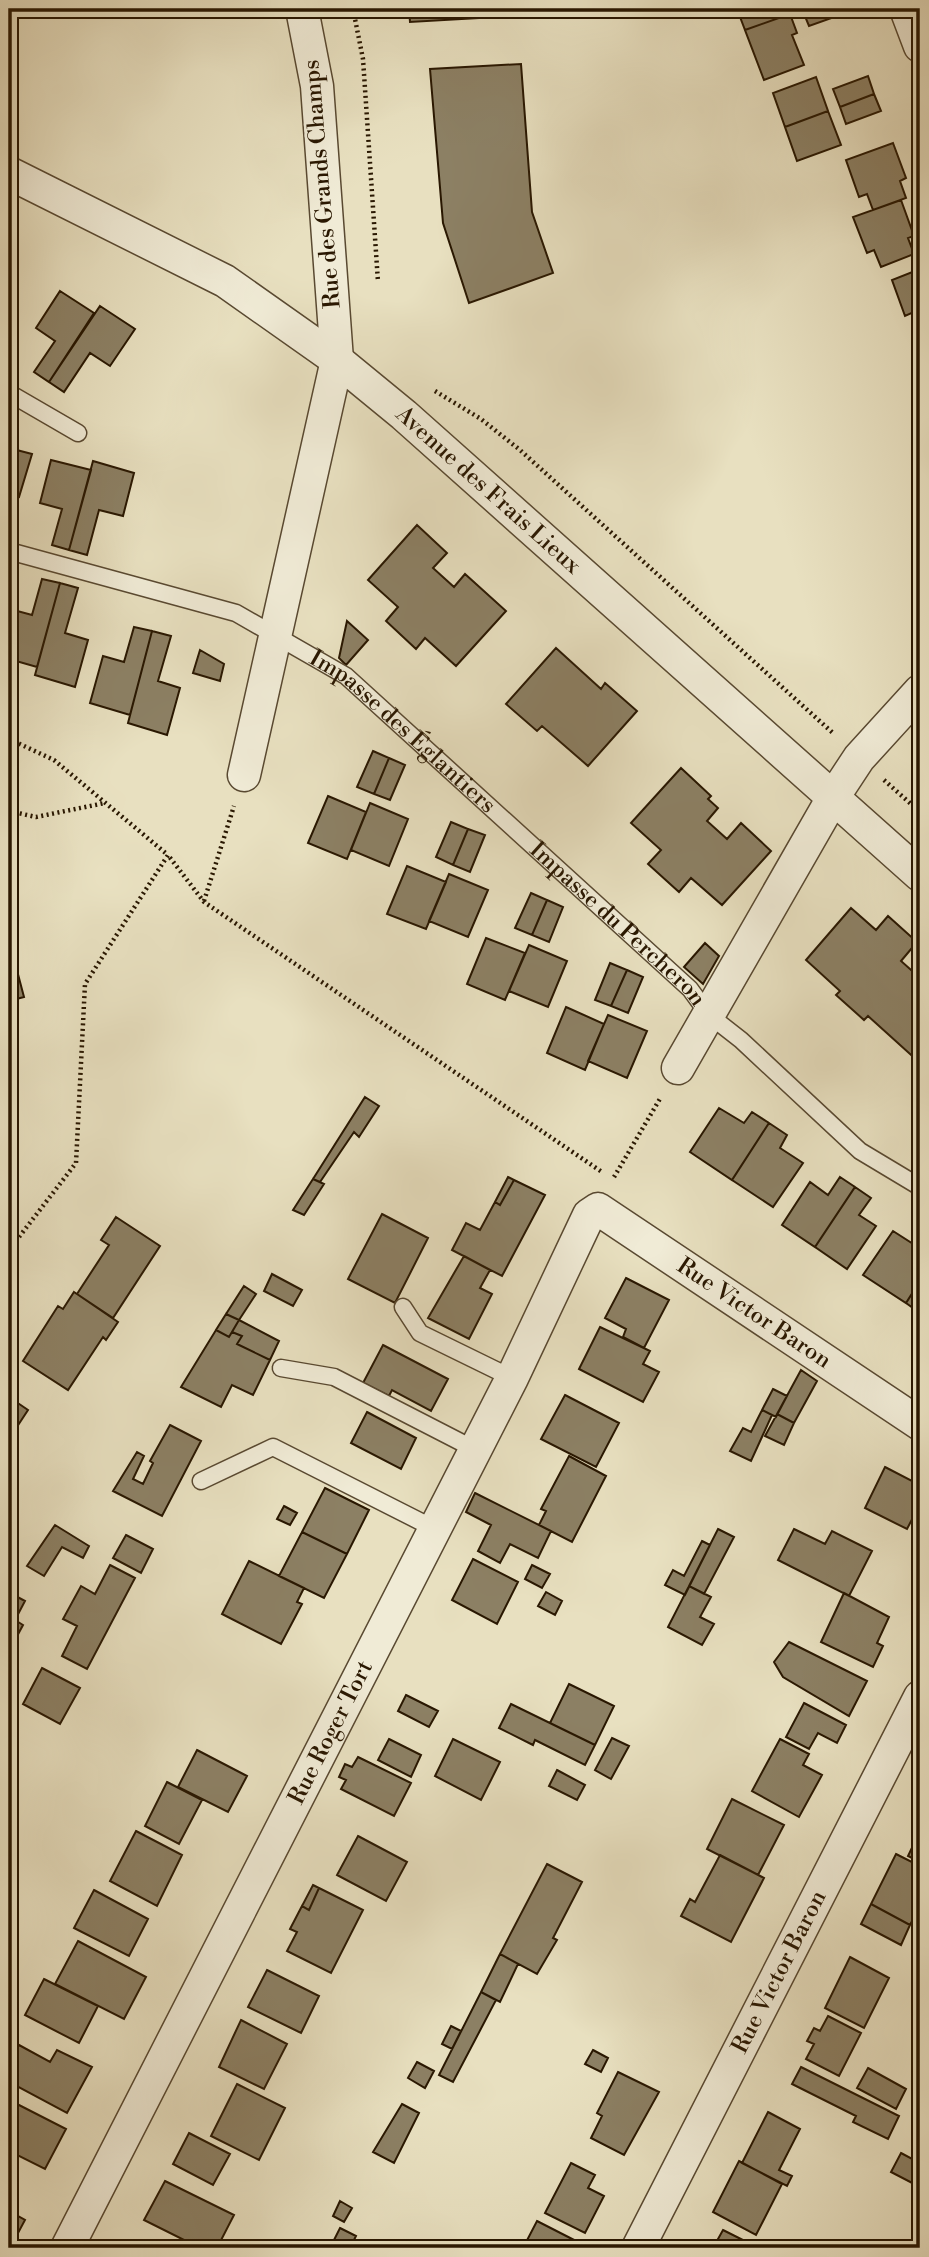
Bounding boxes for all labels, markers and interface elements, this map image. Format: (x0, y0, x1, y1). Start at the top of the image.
street label: Rue des Grands Champs (297, 59, 347, 309)
street label: Avenue des Frais Lieux (389, 400, 587, 580)
street label: Impasse des Églantiers (305, 644, 502, 819)
street label: Impasse du Percheron (524, 836, 712, 1012)
street label: Rue Victor Baron (672, 1252, 837, 1375)
street label: Rue Roger Tort (282, 1656, 379, 1809)
street label: Rue Victor Baron (726, 1886, 833, 2058)

